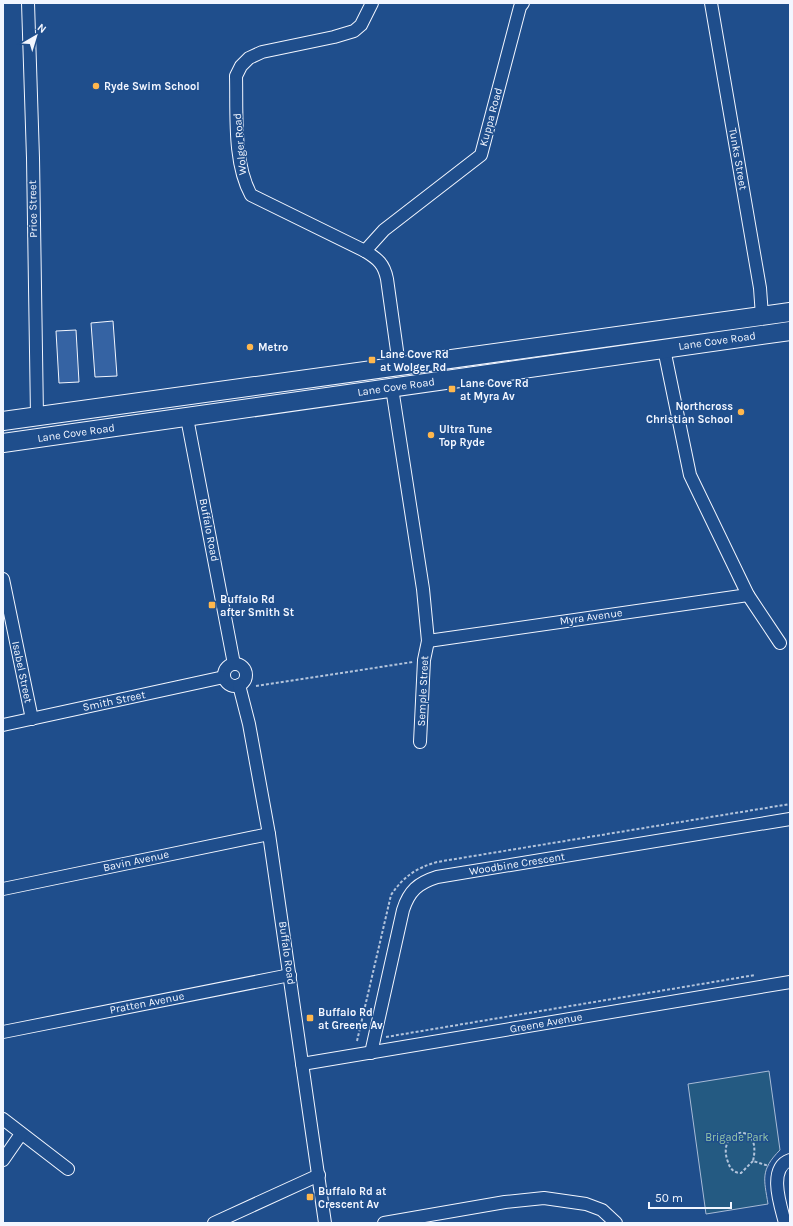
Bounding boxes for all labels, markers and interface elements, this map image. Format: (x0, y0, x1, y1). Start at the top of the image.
north arrow (16, 16, 56, 56)
text: N (35, 21, 49, 36)
place label: Ryde Swim School (104, 80, 200, 93)
marker: Ryde Swim School (91, 81, 101, 91)
street label: Kuppa Road (477, 86, 505, 148)
street label: Wolger Road (231, 112, 249, 176)
street label: Tunks Street (726, 127, 750, 191)
street label: Price Street (26, 180, 40, 238)
street label: Lane Cove Road (677, 329, 757, 353)
place label: Metro (258, 341, 288, 354)
marker: Metro (245, 342, 255, 352)
place label: Lane Cove Rd at Wolger Rd (380, 348, 449, 374)
marker: Lane Cove Rd at Wolger Rd (367, 355, 377, 365)
street label: Lane Cove Road (356, 375, 436, 399)
place label: Lane Cove Rd at Myra Av (460, 377, 529, 403)
marker: Lane Cove Rd at Myra Av (447, 384, 457, 394)
place label: Northcross Christian School (646, 400, 733, 426)
marker: Northcross Christian School (736, 407, 746, 417)
street label: Lane Cove Road (36, 421, 116, 445)
place label: Ultra Tune Top Ryde (439, 423, 492, 449)
marker: Ultra Tune Top Ryde (426, 430, 436, 440)
street label: Buffalo Road (197, 497, 221, 563)
place label: Buffalo Rd after Smith St (220, 593, 295, 619)
marker: Buffalo Rd after Smith St (207, 600, 217, 610)
street label: Myra Avenue (559, 606, 624, 628)
street label: Isabel Street (9, 640, 35, 704)
street label: Semple Street (415, 655, 431, 727)
street label: Smith Street (81, 688, 147, 714)
street label: Bavin Avenue (102, 848, 171, 874)
street label: Woodbine Crescent (468, 850, 566, 878)
street label: Buffalo Road (276, 920, 298, 986)
street label: Pratten Avenue (109, 989, 186, 1017)
place label: Buffalo Rd at Greene Av (318, 1006, 383, 1032)
street label: Greene Avenue (509, 1010, 584, 1036)
marker: Buffalo Rd at Greene Av (305, 1013, 315, 1023)
park label: Brigade Park (705, 1131, 769, 1144)
scale bar (649, 1184, 731, 1210)
place label: Buffalo Rd at Crescent Av (318, 1185, 387, 1211)
text: 50 m (655, 1191, 683, 1205)
marker: Buffalo Rd at Crescent Av (305, 1192, 315, 1202)

